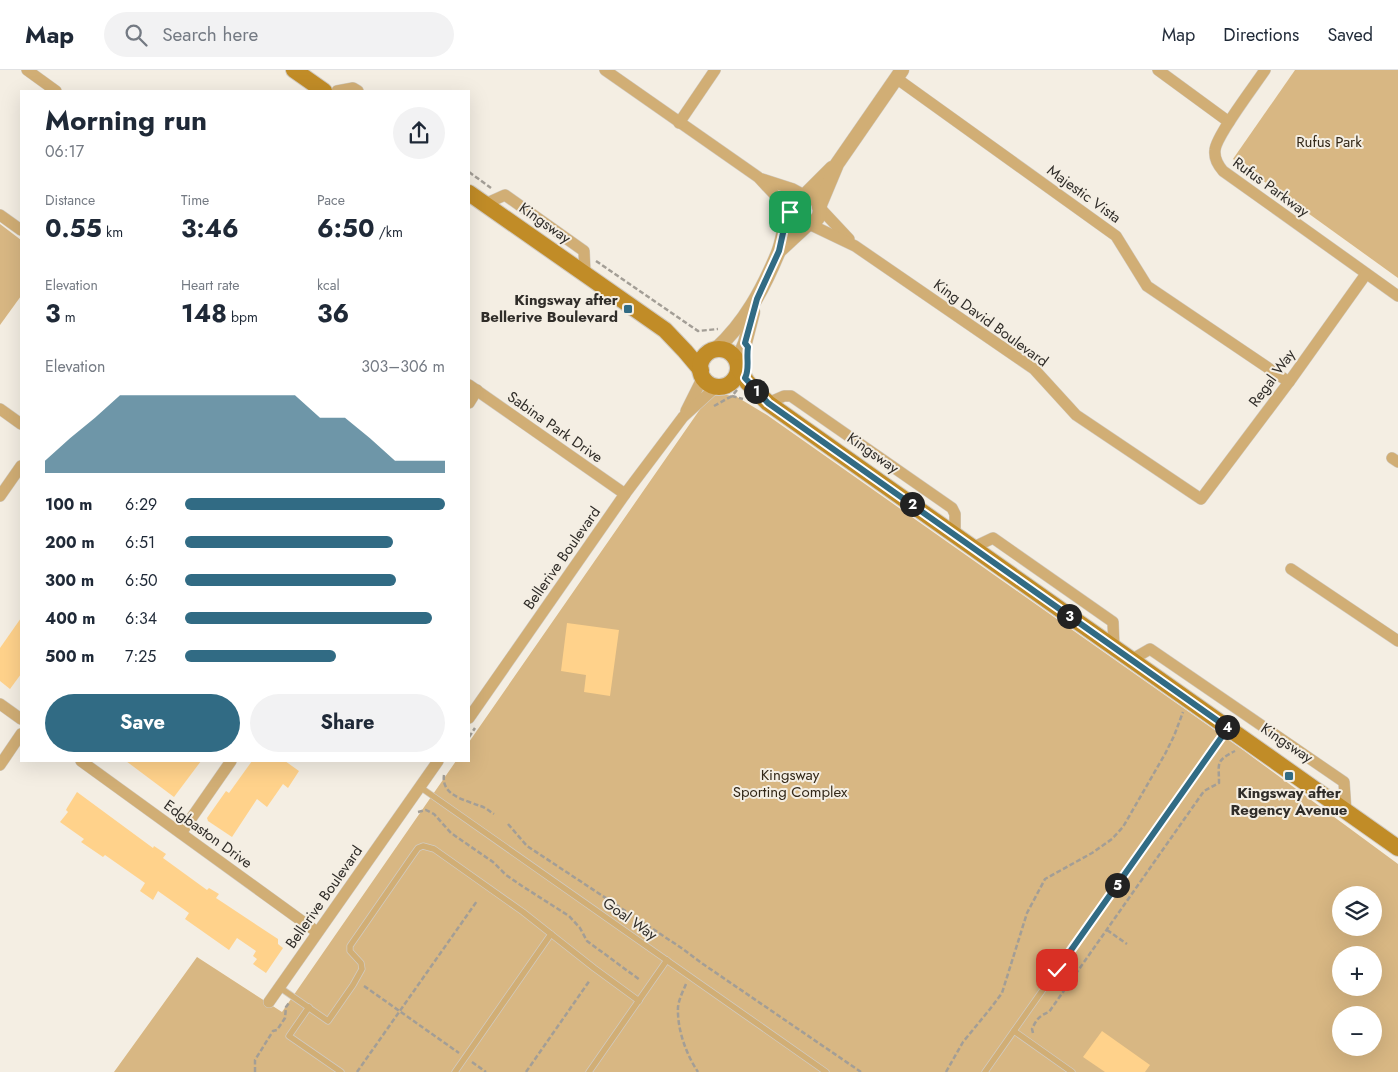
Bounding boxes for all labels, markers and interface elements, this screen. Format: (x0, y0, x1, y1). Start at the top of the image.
search box (104, 12, 454, 57)
text: Map (25, 17, 74, 52)
icon: search (122, 21, 150, 49)
text: Search here (162, 21, 258, 48)
text: Map (1162, 22, 1195, 48)
text: Directions (1223, 22, 1299, 48)
text: Saved (1327, 22, 1373, 48)
text: Morning run (45, 100, 207, 141)
button: share (393, 107, 445, 159)
park label: Rufus Park (1296, 131, 1362, 153)
text: 06:17 (45, 140, 84, 163)
street label: Rufus Parkway (1228, 152, 1314, 223)
street label: Majestic Vista (1042, 160, 1126, 228)
text: Distance (45, 190, 95, 210)
text: Time (181, 190, 209, 210)
text: Pace (317, 190, 345, 210)
pin (769, 191, 811, 233)
street label: Kingsway (515, 197, 576, 249)
icon: arrive (776, 198, 804, 226)
text: 0.55 (45, 210, 102, 246)
text: 3:46 (181, 210, 239, 246)
text: 6:50 (317, 210, 374, 246)
text: km (102, 222, 123, 242)
text: /km (374, 222, 403, 242)
street label: King David Boulevard (929, 274, 1053, 372)
text: Elevation (45, 275, 98, 295)
text: Heart rate (181, 275, 239, 295)
text: kcal (317, 275, 340, 295)
place label: Kingsway after Bellerive Boulevard (480, 289, 619, 328)
text: 3 (45, 295, 61, 331)
text: 148 (181, 295, 227, 331)
text: 36 (317, 295, 349, 331)
marker: Kingsway after Bellerive Boulevard (622, 303, 634, 315)
text: m (61, 307, 76, 327)
text: bpm (227, 307, 258, 327)
street label: Regal Way (1243, 344, 1301, 412)
text: Elevation (45, 355, 105, 378)
text: 303–306 m (361, 355, 445, 378)
pin: 1 (744, 378, 768, 404)
text: 1 (753, 381, 760, 401)
street label: Sabina Park Drive (503, 386, 607, 468)
street label: Kingsway (843, 427, 904, 479)
pin: 2 (900, 492, 924, 516)
text: 100 m (45, 493, 92, 516)
text: 6:29 (125, 493, 157, 516)
text: 2 (908, 494, 917, 514)
street label: Bellerive Boulevard (518, 502, 606, 614)
text: 200 m (45, 531, 95, 554)
text: 6:51 (125, 531, 155, 554)
text: 300 m (45, 569, 94, 592)
text: 6:50 (125, 569, 158, 592)
pin: 3 (1056, 604, 1082, 628)
text: 3 (1065, 606, 1074, 626)
text: 400 m (45, 607, 95, 630)
text: 6:34 (125, 607, 157, 630)
text: 500 m (45, 645, 94, 668)
text: 7:25 (125, 645, 156, 668)
button: Save (45, 694, 240, 752)
button: Share (250, 694, 445, 752)
pin: 4 (1214, 714, 1240, 740)
text: 4 (1223, 717, 1232, 737)
street label: Kingsway (1257, 717, 1318, 769)
park label: Kingsway Sporting Complex (733, 764, 848, 803)
marker: Kingsway after Regency Avenue (1283, 770, 1295, 782)
place label: Kingsway after Regency Avenue (1231, 782, 1348, 821)
street label: Edgbaston Drive (159, 794, 257, 874)
street label: Bellerive Boulevard (280, 841, 368, 953)
pin: 5 (1104, 872, 1130, 898)
text: 5 (1113, 875, 1122, 895)
map controls (1332, 886, 1382, 1056)
button: layers (1332, 886, 1382, 936)
street label: Goal Way (598, 892, 662, 946)
button: + (1332, 946, 1382, 996)
pin (1036, 949, 1078, 991)
icon: check (1043, 956, 1071, 984)
button: − (1332, 1006, 1382, 1056)

